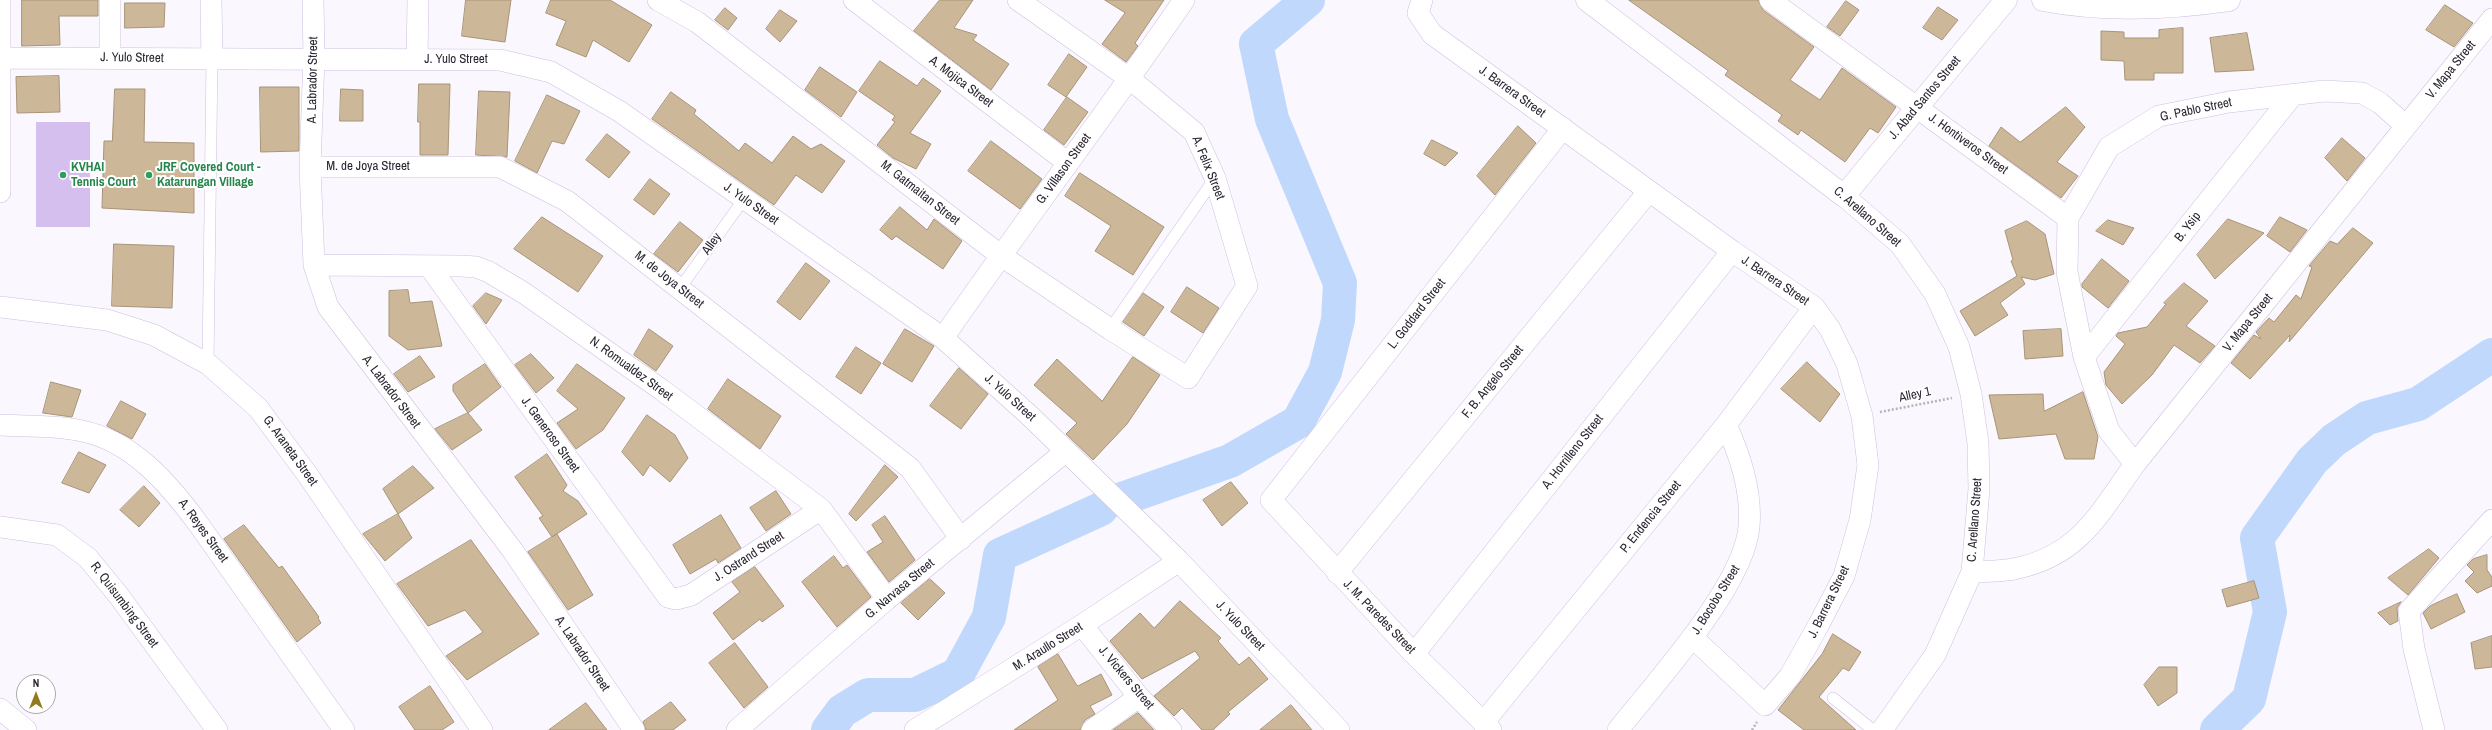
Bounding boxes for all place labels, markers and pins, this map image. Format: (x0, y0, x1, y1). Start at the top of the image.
place label: KVHAI Tennis Court (71, 160, 136, 191)
place label: JRF Covered Court - Katarungan Village (157, 160, 261, 191)
marker: KVHAI Tennis Court (58, 170, 68, 180)
marker: JRF Covered Court - Katarungan Village (144, 170, 154, 180)

